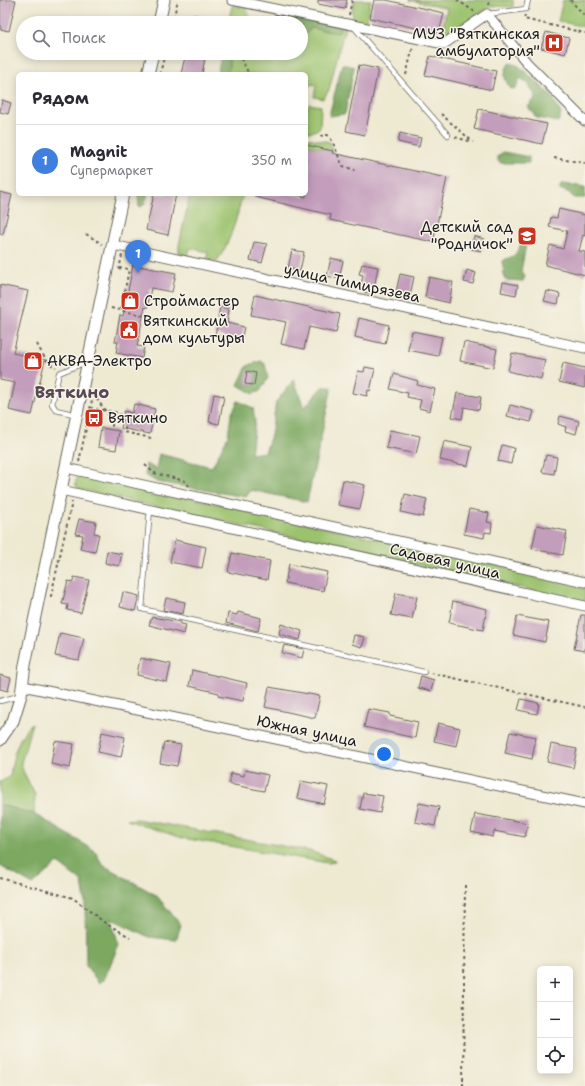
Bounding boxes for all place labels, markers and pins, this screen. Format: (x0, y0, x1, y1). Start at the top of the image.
place label: МУЗ "Вяткинская амбулатория" (412, 24, 540, 61)
hospital icon: МУЗ "Вяткинская амбулатория" (543, 32, 565, 54)
place label: Детский сад "Родничок" (421, 217, 513, 254)
school or university icon: Детский сад "Родничок" (516, 225, 538, 247)
pin: 1 (125, 240, 151, 273)
shop icon: Строймастер (119, 290, 141, 312)
place label: Строймастер (144, 291, 239, 311)
place label: Вяткинский дом культуры (143, 311, 245, 348)
public building icon: Вяткинский дом культуры (118, 319, 140, 341)
shop icon: АКВА-Электро (22, 350, 44, 372)
place label: АКВА-Электро (47, 351, 152, 371)
bus stop icon: Вяткино (83, 407, 105, 429)
place label: Вяткино (108, 408, 168, 428)

